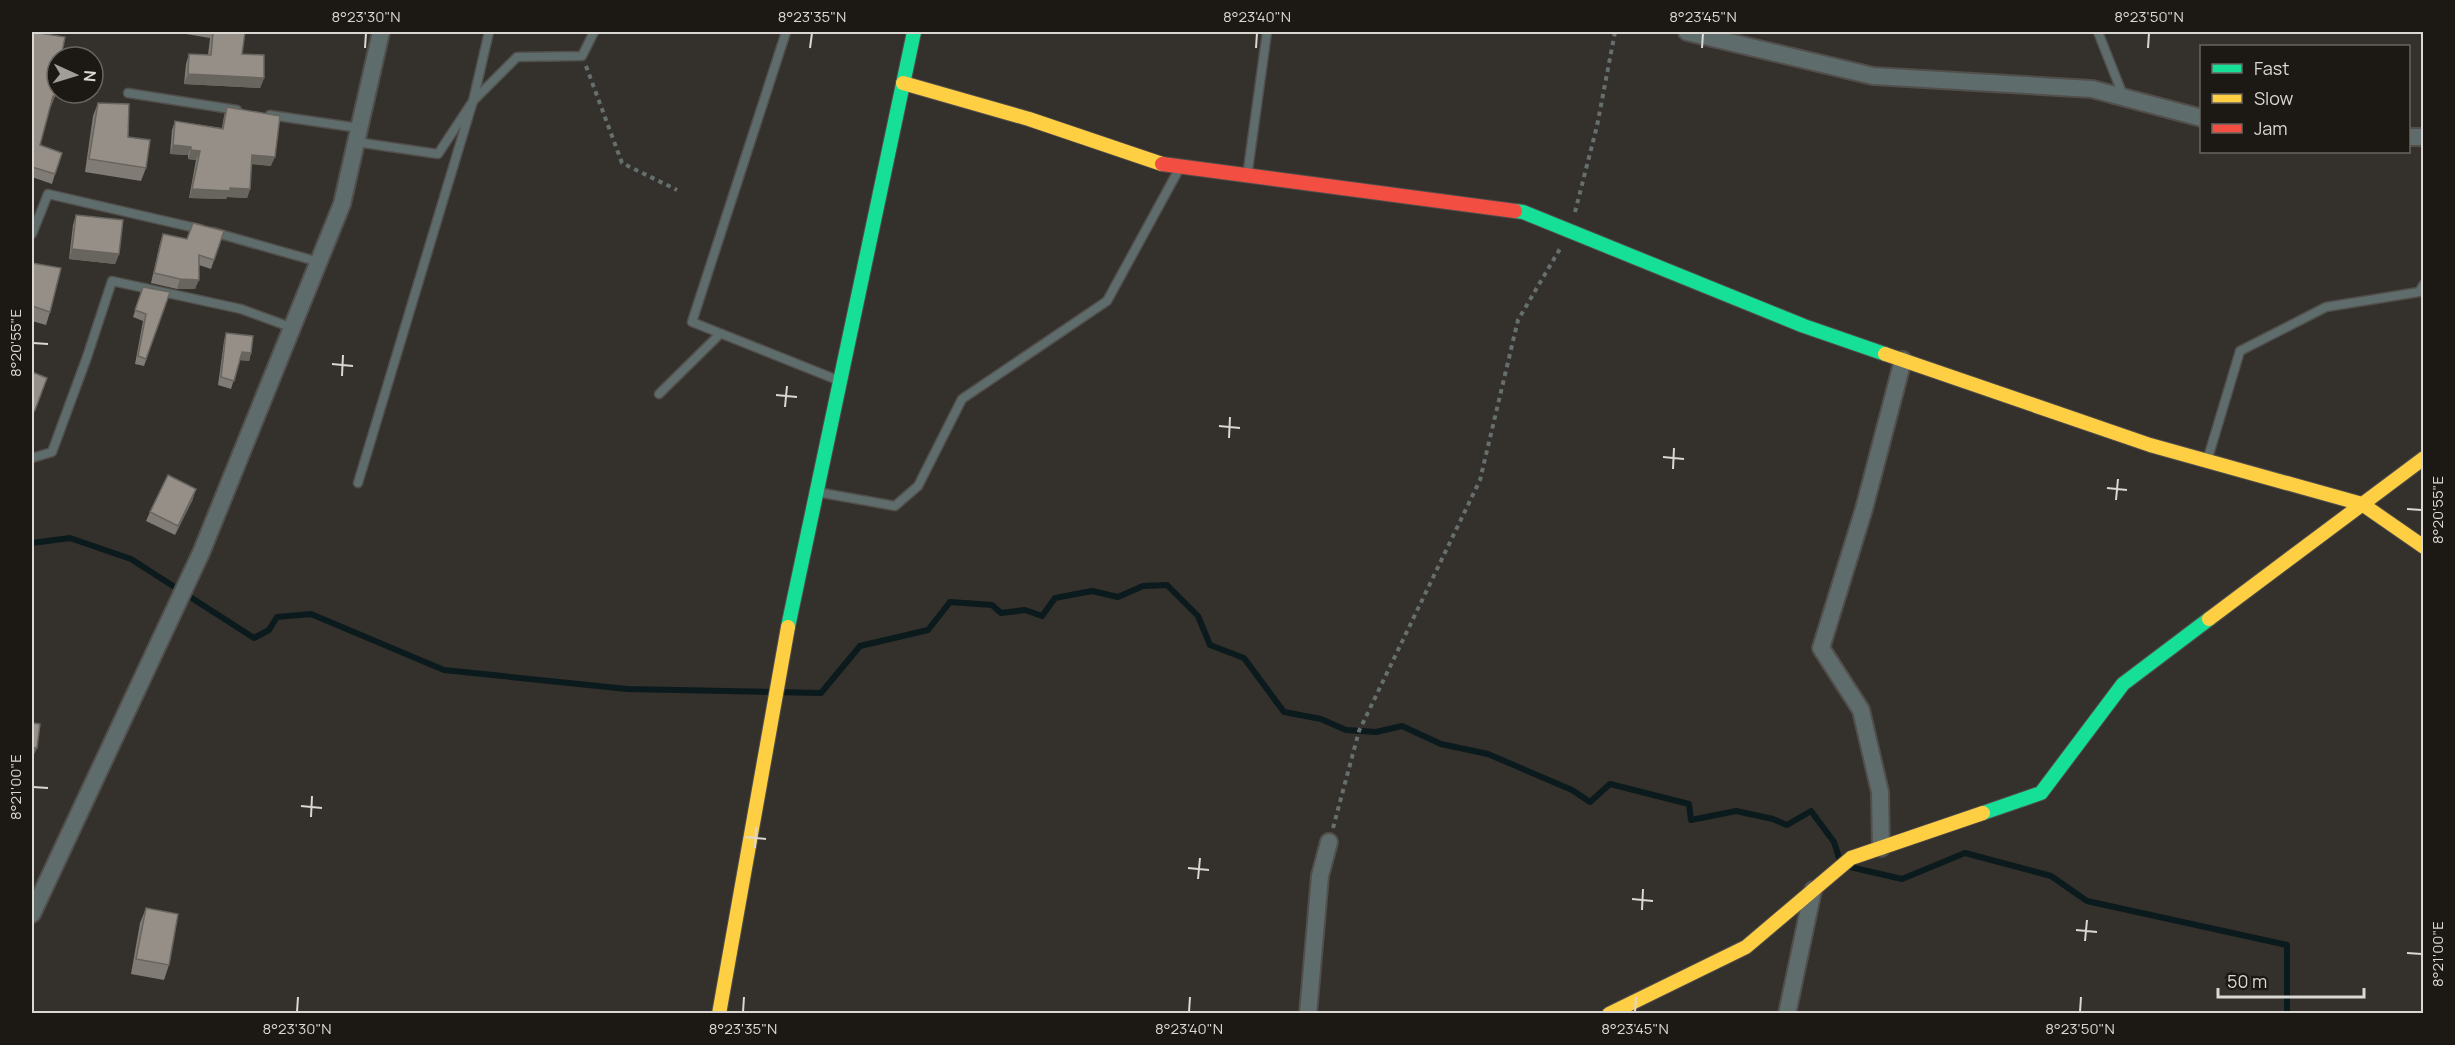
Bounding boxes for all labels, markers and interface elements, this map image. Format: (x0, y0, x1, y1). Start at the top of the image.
text: 8°23'30"N (331, 6, 401, 27)
text: 8°23'35"N (778, 6, 846, 27)
text: 8°23'40"N (1223, 6, 1291, 27)
text: 8°23'45"N (1669, 6, 1737, 27)
text: 8°23'50"N (2114, 6, 2184, 27)
north arrow (45, 45, 105, 105)
legend (2200, 45, 2410, 153)
text: Fast (2254, 56, 2289, 80)
text: N (79, 70, 101, 83)
text: Slow (2254, 86, 2294, 110)
text: Jam (2254, 116, 2288, 140)
text: 8°20'55"E (5, 309, 26, 377)
text: 8°20'55"E (2427, 476, 2448, 544)
text: 8°21'00"E (5, 754, 26, 820)
text: 8°21'00"E (2427, 921, 2448, 987)
scale bar (2218, 961, 2364, 999)
text: 50 m (2227, 969, 2267, 993)
text: 8°23'30"N (262, 1018, 332, 1039)
text: 8°23'35"N (709, 1018, 777, 1039)
text: 8°23'40"N (1155, 1018, 1223, 1039)
text: 8°23'45"N (1601, 1018, 1669, 1039)
text: 8°23'50"N (2045, 1018, 2115, 1039)

